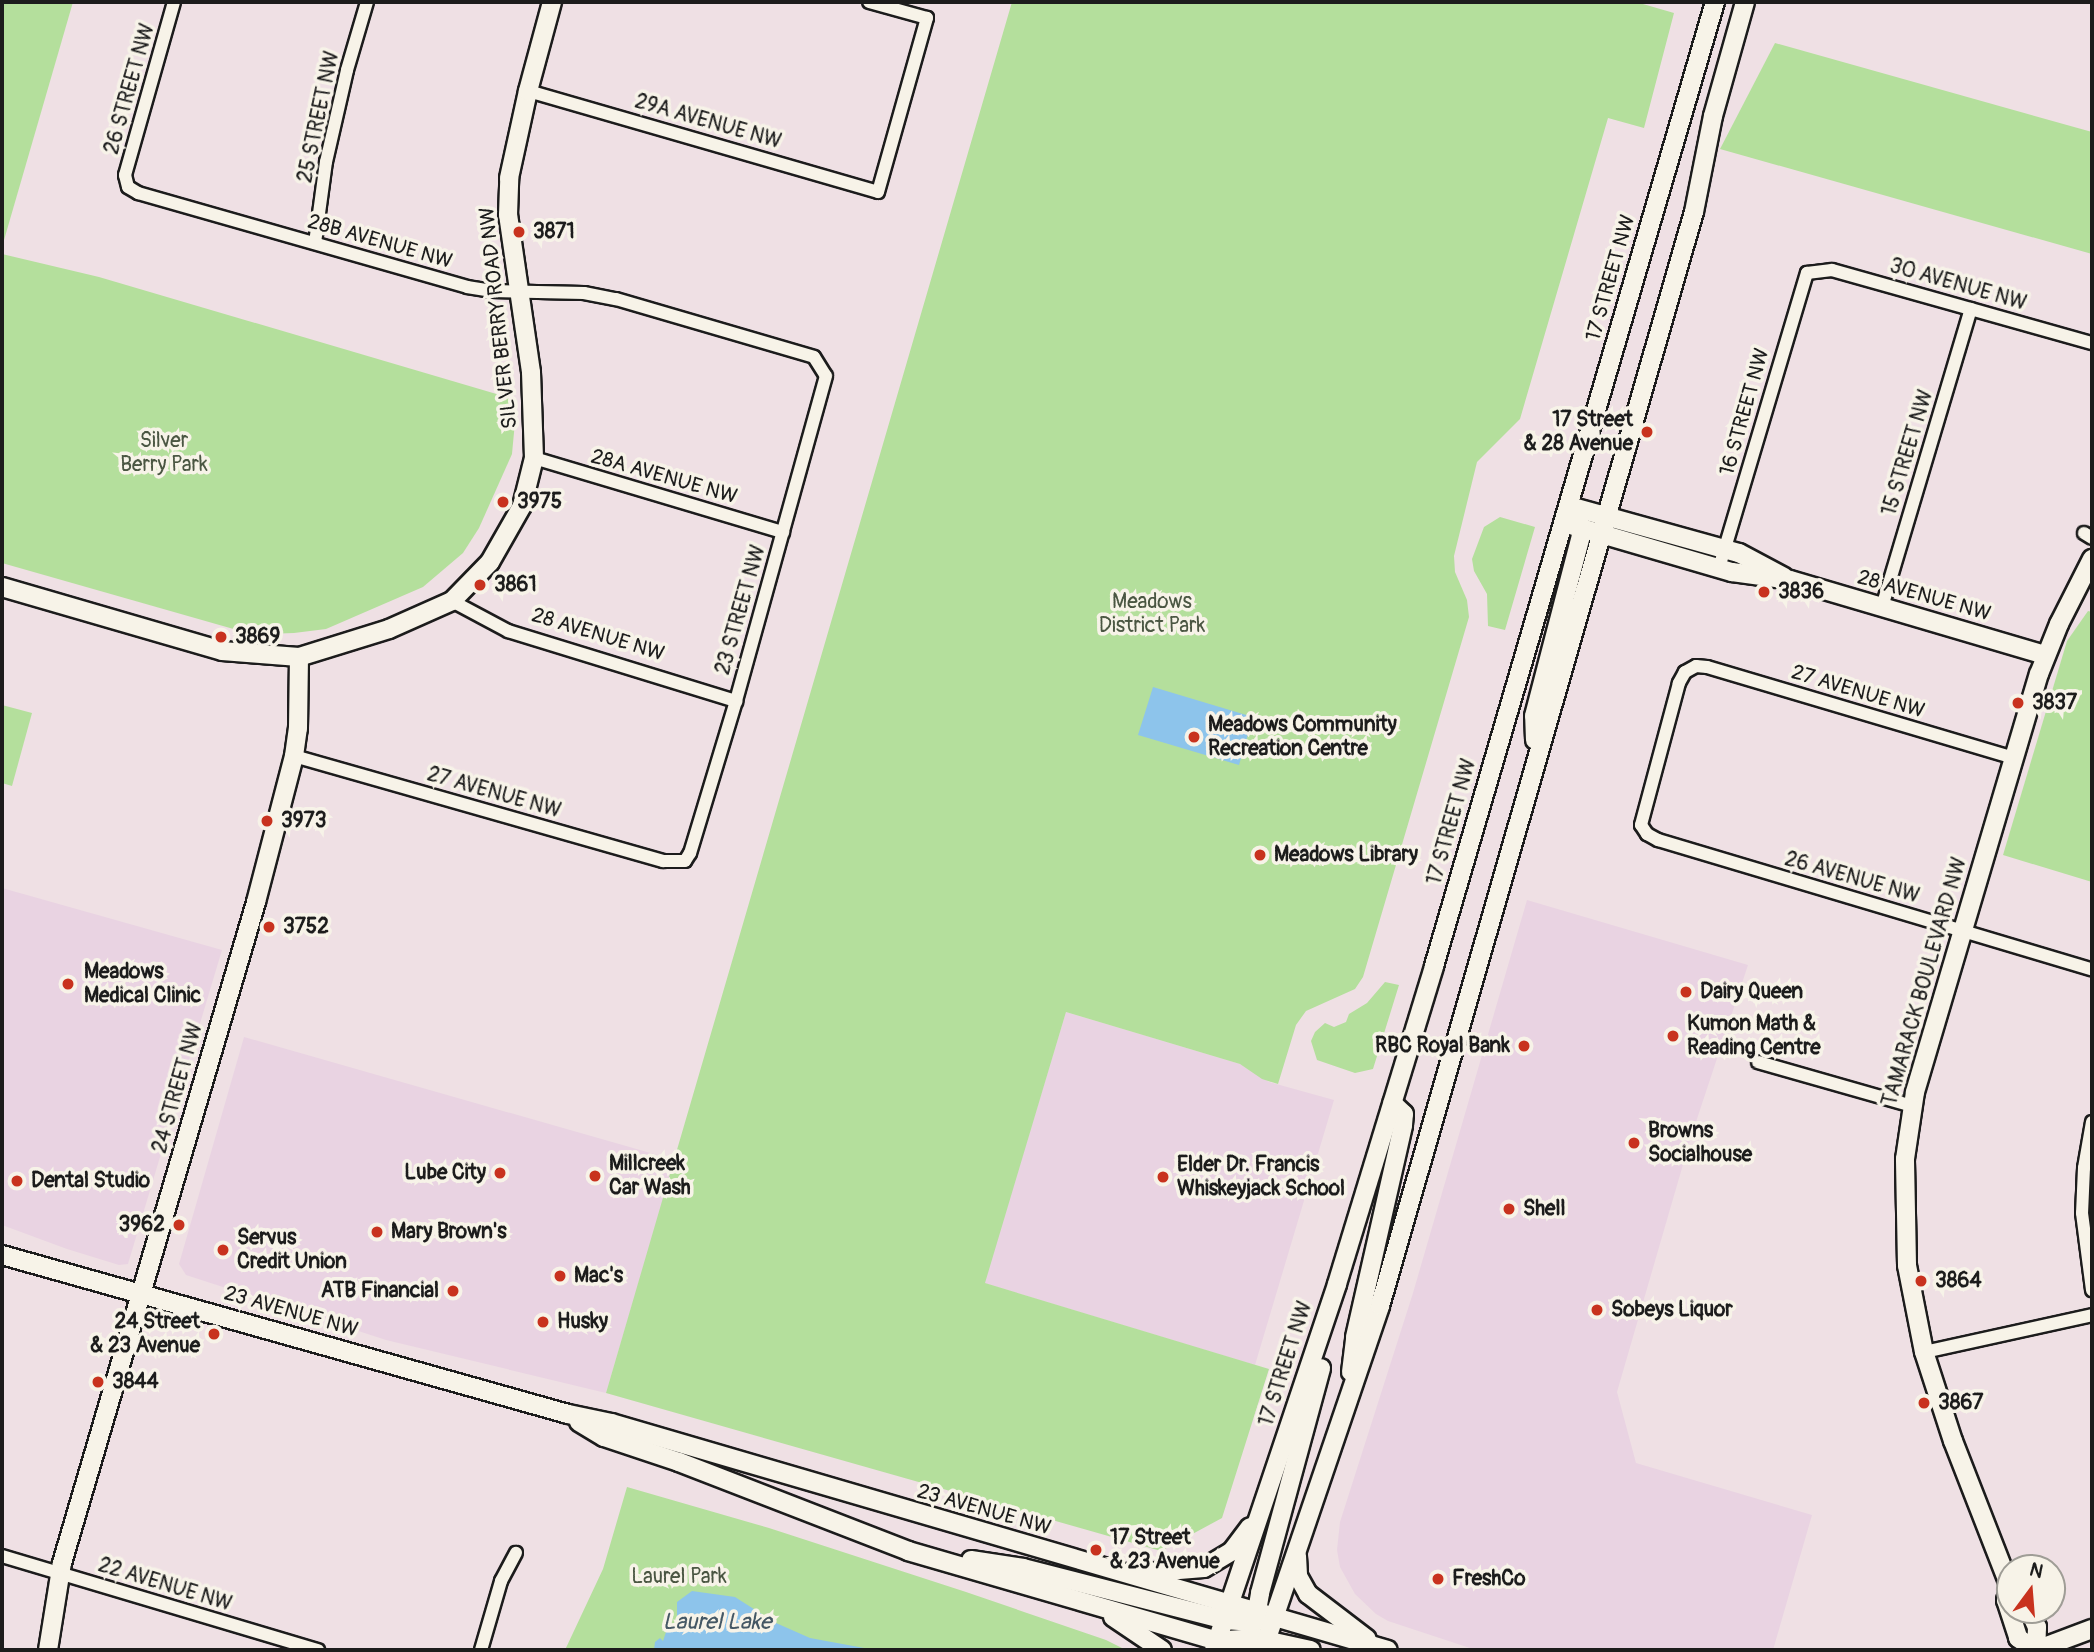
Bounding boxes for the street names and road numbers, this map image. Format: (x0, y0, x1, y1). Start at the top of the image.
street label: 26 STREET NW (99, 21, 161, 157)
street label: 25 STREET NW (293, 49, 345, 185)
street label: 29A AVENUE NW (632, 89, 784, 155)
street label: SILVER BERRY ROAD NW (475, 206, 523, 430)
street label: 28B AVENUE NW (305, 209, 455, 275)
street label: 17 STREET NW (1581, 212, 1641, 344)
street label: 30 AVENUE NW (1887, 253, 2029, 317)
street label: 16 STREET NW (1715, 345, 1775, 479)
street label: 15 STREET NW (1877, 387, 1939, 519)
street label: 28A AVENUE NW (588, 444, 740, 510)
street label: 23 STREET NW (710, 542, 772, 678)
street label: 28 AVENUE NW (1854, 565, 1994, 627)
street label: 28 AVENUE NW (529, 603, 667, 667)
street label: 27 AVENUE NW (1788, 660, 1928, 724)
street label: 17 STREET NW (1422, 756, 1482, 888)
street label: 27 AVENUE NW (424, 762, 564, 824)
street label: 26 AVENUE NW (1782, 847, 1922, 909)
street label: TAMARACK BOULEVARD NW (1877, 855, 1973, 1109)
street label: 24 STREET NW (147, 1020, 209, 1156)
street label: 23 AVENUE NW (221, 1281, 361, 1343)
street label: 17 STREET NW (1254, 1298, 1318, 1430)
street label: 23 AVENUE NW (914, 1479, 1054, 1541)
street label: 22 AVENUE NW (95, 1553, 235, 1617)

